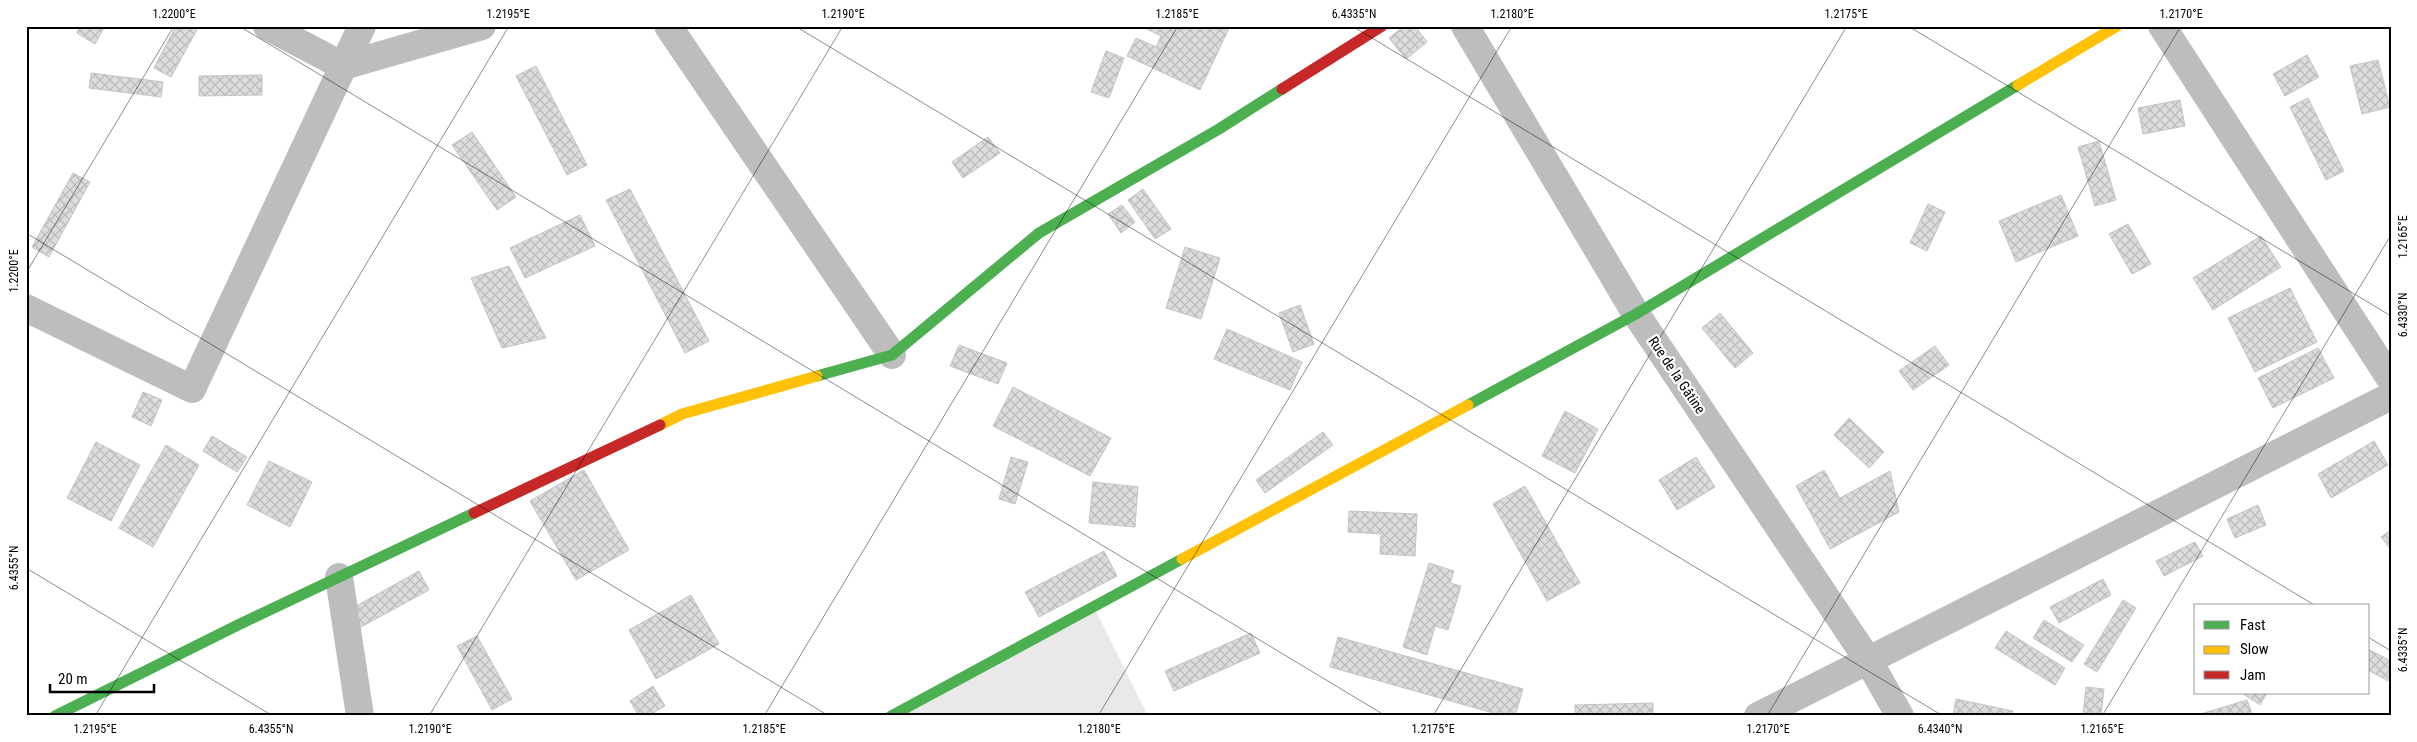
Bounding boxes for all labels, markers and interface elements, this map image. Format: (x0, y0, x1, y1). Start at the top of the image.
text: 1.2200°E (152, 7, 196, 21)
text: 1.2195°E (486, 7, 530, 21)
text: 1.2190°E (821, 7, 865, 21)
text: 1.2185°E (1155, 7, 1199, 21)
text: 6.4335°N (1332, 7, 1376, 21)
text: 1.2180°E (1490, 7, 1534, 21)
text: 1.2175°E (1824, 7, 1868, 21)
text: 1.2170°E (2159, 7, 2203, 21)
text: 1.2165°E (2396, 215, 2410, 259)
text: 1.2200°E (7, 249, 21, 293)
text: 6.4330°N (2396, 293, 2410, 337)
street label: Rue de la Gâtine (1645, 333, 1709, 417)
text: 6.4355°N (7, 546, 21, 590)
legend (2194, 604, 2370, 694)
text: Fast (2240, 616, 2265, 634)
text: 6.4335°N (2396, 628, 2410, 672)
text: Slow (2240, 640, 2269, 658)
scale bar (50, 662, 154, 694)
text: Jam (2240, 666, 2266, 684)
text: 20 m (58, 670, 88, 688)
text: 1.2195°E (73, 722, 117, 736)
text: 6.4355°N (249, 722, 293, 736)
text: 1.2190°E (408, 722, 452, 736)
text: 1.2185°E (742, 722, 786, 736)
text: 1.2180°E (1077, 722, 1121, 736)
text: 1.2175°E (1411, 722, 1455, 736)
text: 1.2170°E (1746, 722, 1790, 736)
text: 6.4340°N (1918, 722, 1962, 736)
text: 1.2165°E (2080, 722, 2124, 736)

